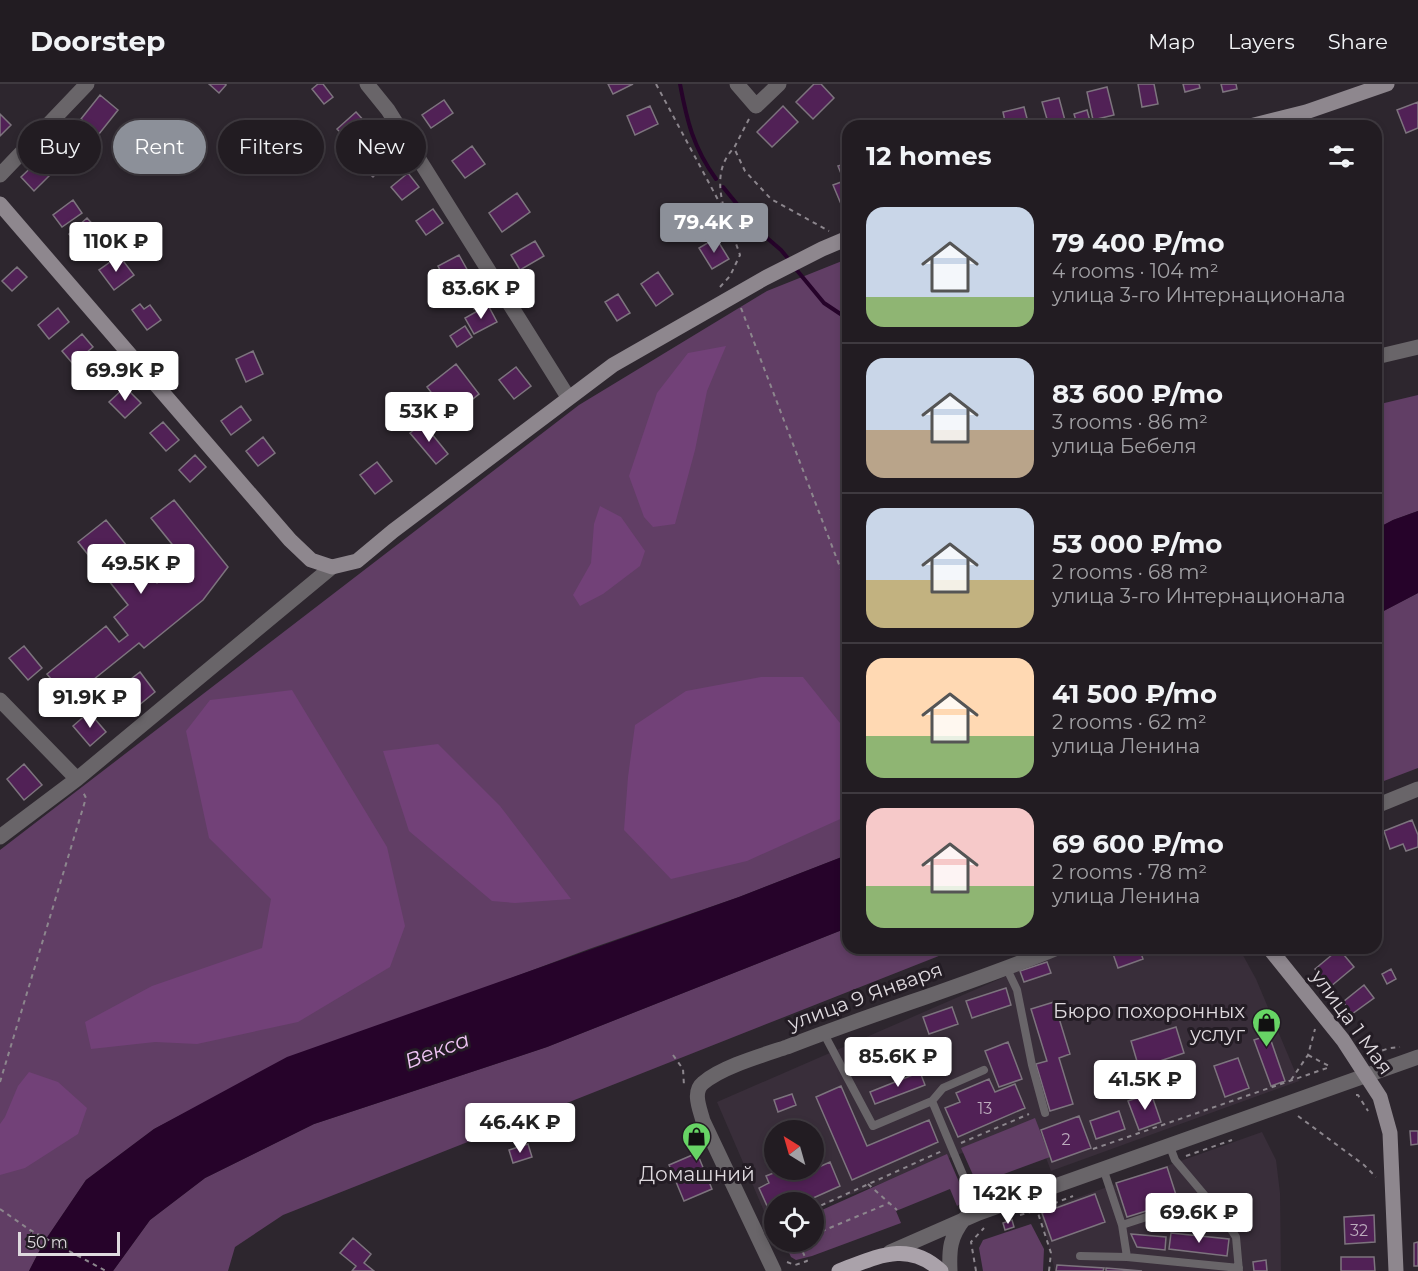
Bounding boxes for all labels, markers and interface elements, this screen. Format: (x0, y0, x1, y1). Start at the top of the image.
text: Doorstep (30, 24, 165, 58)
text: Map (1148, 29, 1195, 54)
text: Layers (1228, 29, 1295, 54)
text: Share (1328, 29, 1388, 54)
chip: Buy (18, 120, 101, 174)
chip: Rent (113, 120, 206, 174)
chip: Filters (218, 120, 324, 174)
chip: New (336, 120, 426, 174)
text: 12 homes (866, 140, 992, 172)
icon: filters (1325, 140, 1358, 173)
pin: 79.4K ₽ (659, 203, 769, 254)
text: 79.4K ₽ (674, 210, 754, 234)
pin: 110K ₽ (67, 222, 165, 273)
text: 79 400 ₽/mo (1052, 227, 1225, 259)
text: 110K ₽ (83, 229, 149, 253)
icon: home (914, 231, 986, 303)
text: 4 rooms · 104 m² (1052, 259, 1219, 283)
pin: 83.6K ₽ (426, 269, 536, 320)
text: 83.6K ₽ (442, 276, 520, 300)
text: улица 3-го Интернационала (1052, 283, 1345, 307)
pin: 69.9K ₽ (70, 351, 180, 402)
text: 69.9K ₽ (85, 358, 165, 382)
text: 83 600 ₽/mo (1052, 378, 1223, 410)
icon: home (914, 382, 986, 454)
pin: 53K ₽ (387, 392, 471, 443)
text: 53K ₽ (399, 399, 459, 423)
text: 3 rooms · 86 m² (1052, 410, 1208, 434)
text: улица Бебеля (1052, 434, 1197, 458)
text: 53 000 ₽/mo (1052, 528, 1222, 560)
icon: home (914, 532, 986, 604)
pin: 49.5K ₽ (86, 544, 196, 595)
text: 49.5K ₽ (101, 551, 181, 575)
text: 2 rooms · 68 m² (1052, 560, 1208, 584)
text: улица 3-го Интернационала (1052, 584, 1345, 608)
pin: 91.9K ₽ (35, 678, 145, 729)
text: 41 500 ₽/mo (1052, 678, 1217, 710)
icon: home (914, 682, 986, 754)
text: 91.9K ₽ (53, 685, 127, 709)
text: 2 rooms · 62 m² (1052, 710, 1207, 734)
text: улица Ленина (1052, 734, 1200, 758)
text: 69 600 ₽/mo (1052, 828, 1224, 860)
icon: home (914, 832, 986, 904)
text: 2 rooms · 78 m² (1052, 860, 1207, 884)
text: улица Ленина (1052, 884, 1200, 908)
street label: улица 9 Января (784, 957, 945, 1035)
street label: улица 1 Мая (1306, 964, 1398, 1079)
place label: Бюро похоронных услуг (1053, 999, 1245, 1046)
shop icon: Бюро похоронных услуг (1250, 1006, 1282, 1048)
water label: Векса (401, 1026, 473, 1074)
pin: 85.6K ₽ (843, 1037, 953, 1088)
text: 85.6K ₽ (859, 1044, 937, 1068)
pin: 41.5K ₽ (1090, 1060, 1200, 1111)
text: 41.5K ₽ (1108, 1067, 1182, 1091)
house number: 13 (978, 1099, 992, 1118)
pin: 46.4K ₽ (465, 1103, 575, 1154)
text: 46.4K ₽ (479, 1110, 561, 1134)
shop icon: Домашний (681, 1120, 713, 1162)
north arrow (764, 1120, 824, 1180)
map controls (764, 1120, 824, 1252)
house number: 2 (1061, 1130, 1071, 1149)
place label: Домашний (639, 1162, 755, 1186)
pin: 142K ₽ (959, 1174, 1057, 1225)
text: 142K ₽ (973, 1181, 1043, 1205)
button: locate (764, 1192, 824, 1252)
pin: 69.6K ₽ (1144, 1193, 1254, 1244)
text: 69.6K ₽ (1160, 1200, 1238, 1224)
house number: 32 (1350, 1221, 1368, 1240)
scale bar (18, 1229, 120, 1256)
text: 50 m (27, 1233, 68, 1252)

